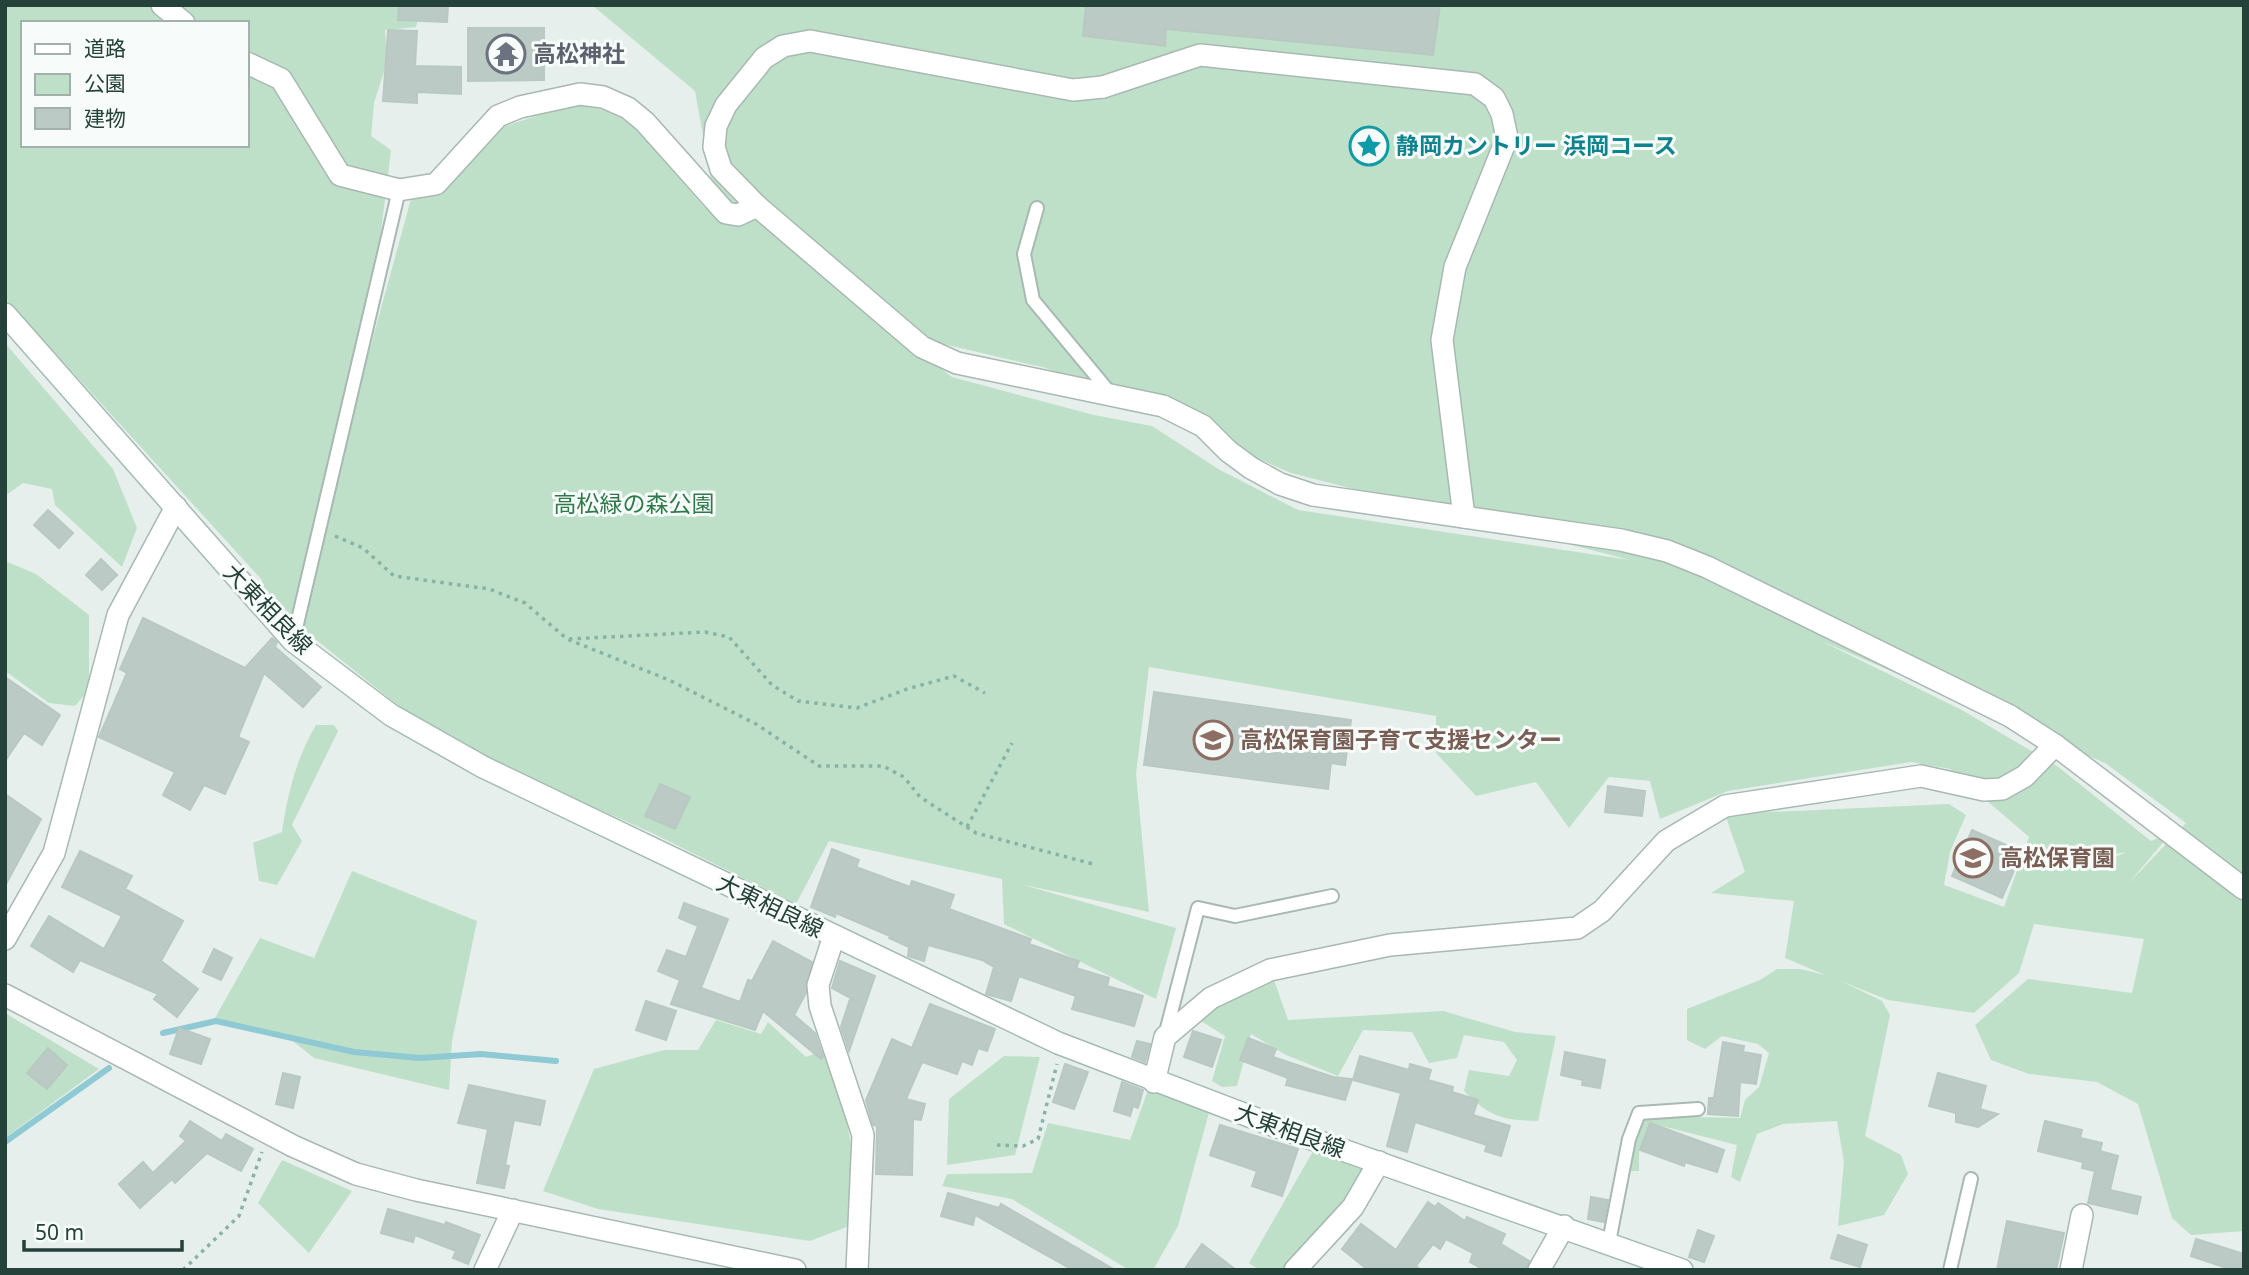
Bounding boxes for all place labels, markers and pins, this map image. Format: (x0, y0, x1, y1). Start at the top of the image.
temple icon: 高松神社 (485, 33, 527, 75)
place label: 高松神社 (533, 37, 625, 69)
place icon: 静岡カントリー 浜岡コース (1348, 125, 1390, 167)
place label: 静岡カントリー 浜岡コース (1396, 129, 1677, 161)
school or university icon: 高松保育園子育て支援センター (1192, 719, 1234, 761)
place label: 高松保育園子育て支援センター (1240, 723, 1562, 755)
school or university icon: 高松保育園 (1952, 837, 1994, 879)
place label: 高松保育園 (2000, 841, 2115, 873)

